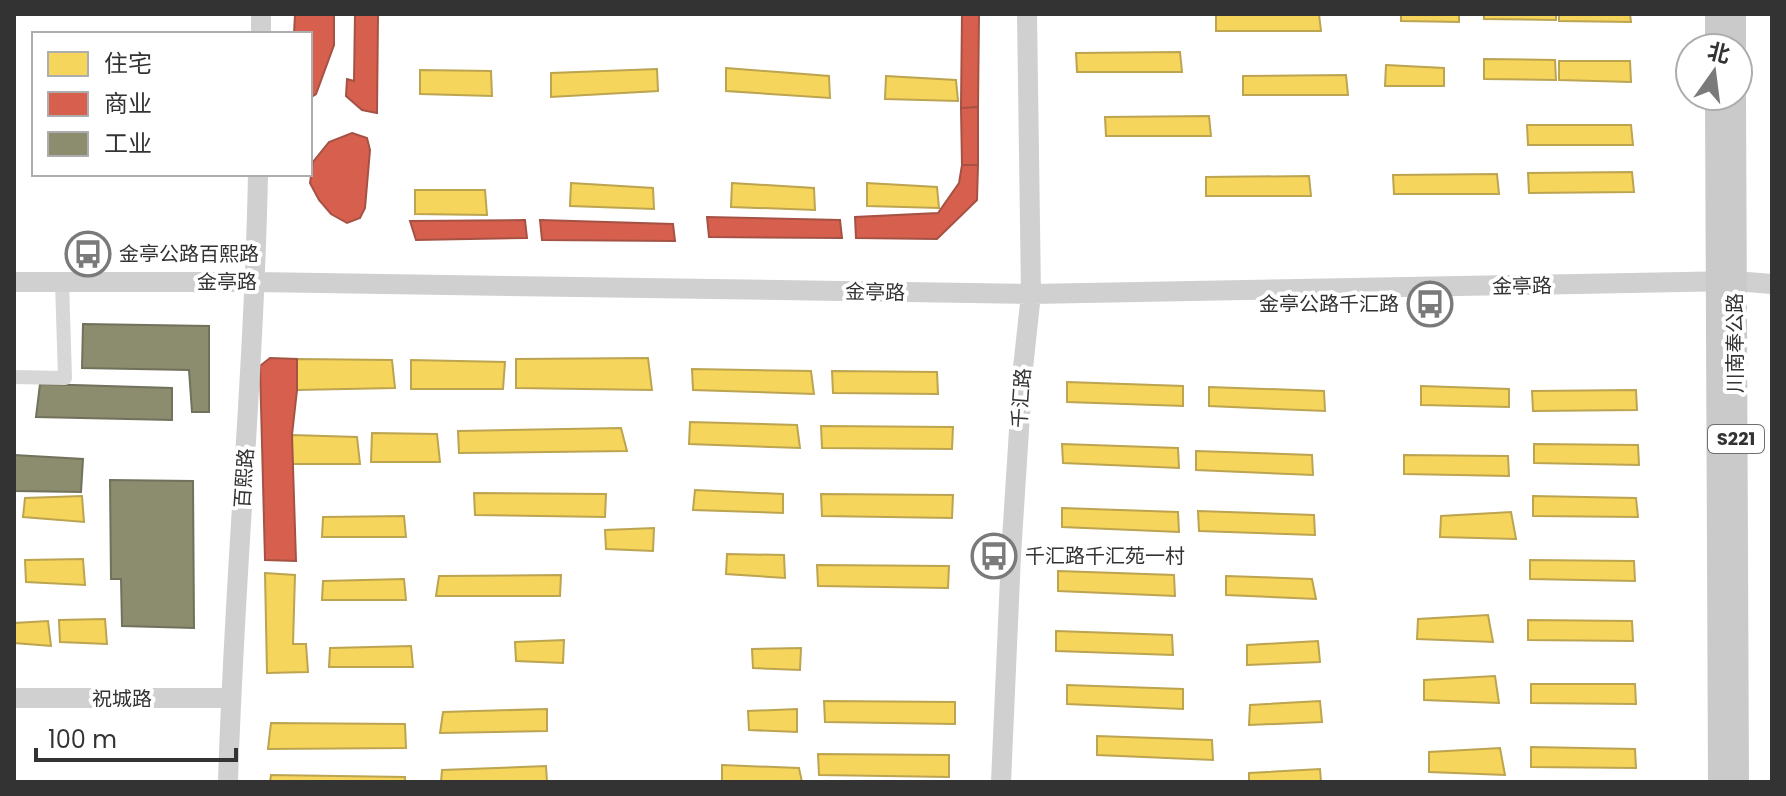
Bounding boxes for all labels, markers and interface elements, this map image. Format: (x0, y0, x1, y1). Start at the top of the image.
legend (32, 32, 312, 176)
north arrow (1674, 32, 1754, 112)
text: 北 (1704, 35, 1733, 71)
text: 住宅 (104, 47, 152, 80)
text: 商业 (104, 87, 152, 120)
text: 工业 (104, 127, 152, 160)
bus stop icon: 金亭公路百熙路 (64, 230, 112, 278)
place label: 金亭公路百熙路 (119, 240, 259, 268)
street label: 金亭路 (197, 268, 257, 296)
street label: 金亭路 (1492, 271, 1552, 301)
street label: 金亭路 (845, 277, 905, 307)
bus stop icon: 金亭公路千汇路 (1406, 280, 1454, 328)
place label: 金亭公路千汇路 (1259, 290, 1399, 318)
street label: 川南奉公路 (1721, 293, 1749, 393)
street label: 千汇路 (1005, 367, 1037, 429)
road number: S221 (1708, 425, 1764, 453)
street label: 百熙路 (228, 447, 260, 509)
bus stop icon: 千汇路千汇苑一村 (970, 532, 1018, 580)
place label: 千汇路千汇苑一村 (1025, 542, 1185, 570)
street label: 祝城路 (92, 685, 152, 713)
scale bar (36, 712, 236, 762)
text: 100 m (48, 723, 117, 756)

